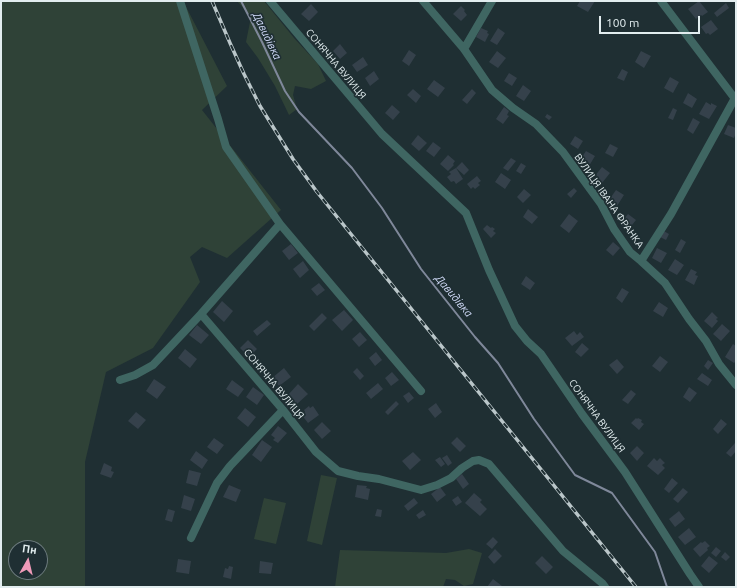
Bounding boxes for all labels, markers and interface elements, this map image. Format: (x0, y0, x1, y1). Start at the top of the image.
scale bar (601, 8, 702, 34)
water label: Давидівка (250, 10, 284, 62)
text: 100 m (606, 16, 639, 29)
street label: СОНЯЧНА ВУЛИЦЯ (303, 27, 369, 101)
street label: ВУЛИЦЯ ІВАНА ФРАНКА (572, 151, 646, 251)
water label: Давидівка (433, 272, 475, 320)
street label: СОНЯЧНА ВУЛИЦЯ (241, 347, 307, 421)
street label: СОНЯЧНА ВУЛИЦЯ (566, 377, 628, 455)
north arrow (8, 540, 48, 580)
text: Пн (22, 542, 37, 556)

